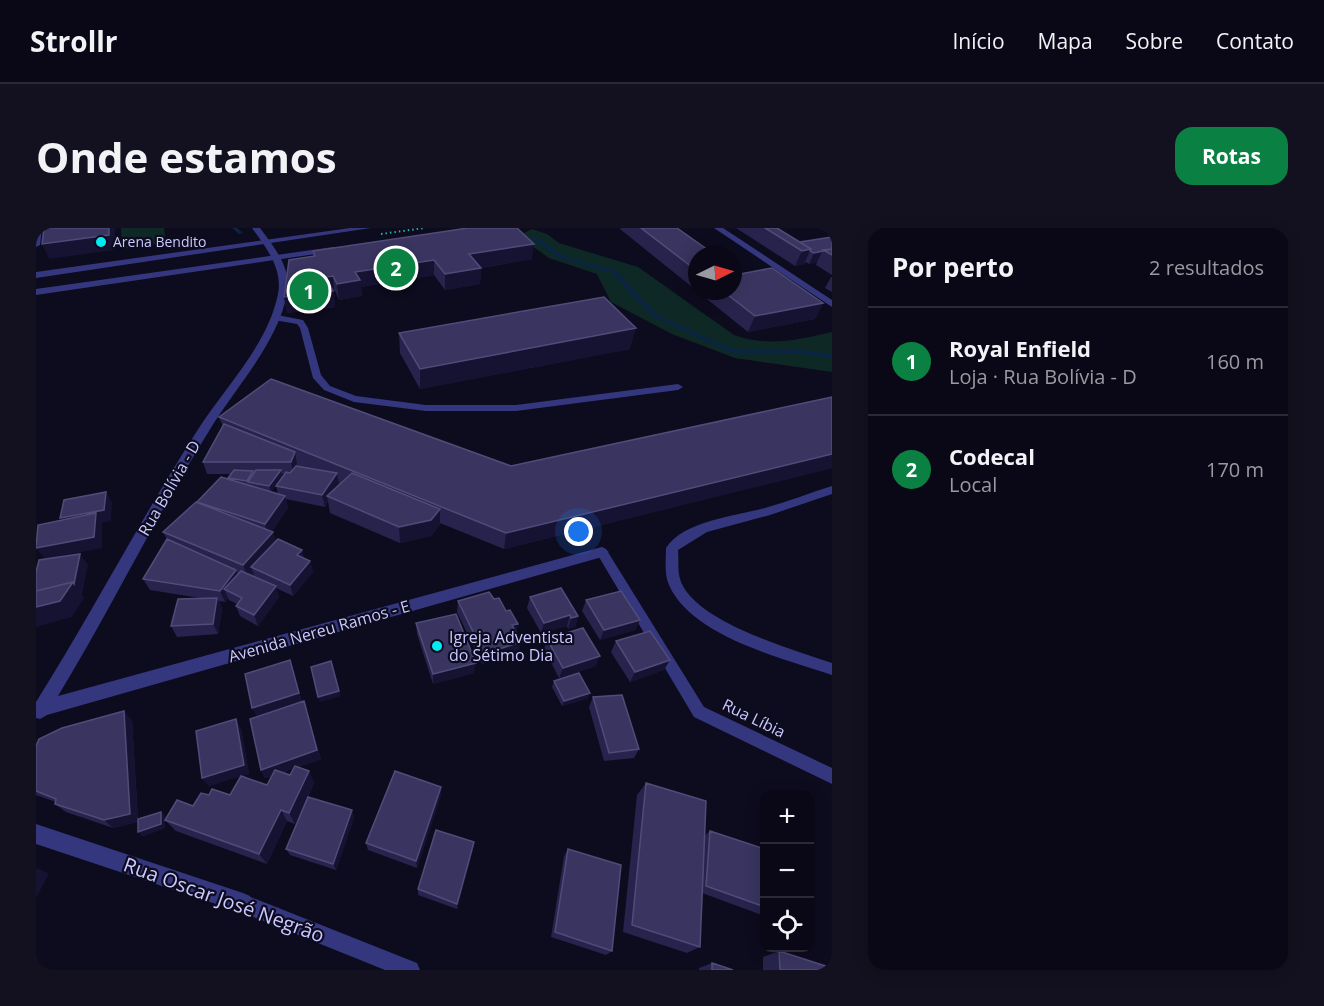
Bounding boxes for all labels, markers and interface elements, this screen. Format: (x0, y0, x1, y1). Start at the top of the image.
text: Strollr (30, 22, 117, 60)
text: Início (952, 27, 1005, 55)
text: Mapa (1038, 27, 1093, 55)
text: Sobre (1126, 27, 1183, 55)
text: Contato (1216, 27, 1294, 55)
button: Rotas (1175, 127, 1288, 185)
text: Onde estamos (36, 128, 337, 185)
place label: Arena Bendito (113, 232, 206, 251)
marker: Arena Bendito (94, 235, 108, 249)
pin: 2 (376, 246, 416, 291)
north arrow (688, 246, 742, 300)
text: Por perto (892, 249, 1014, 285)
text: 2 resultados (1149, 254, 1264, 281)
pin: 1 (290, 268, 328, 314)
text: Royal Enfield (949, 333, 1091, 363)
text: 1 (906, 348, 917, 375)
text: 160 m (1206, 348, 1264, 375)
text: Loja · Rua Bolívia - D (949, 363, 1137, 390)
street label: Rua Bolívia - D (133, 436, 205, 540)
text: Codecal (949, 441, 1035, 471)
text: 2 (906, 456, 917, 483)
text: 170 m (1206, 456, 1264, 483)
text: Local (949, 471, 997, 498)
your location (564, 517, 593, 546)
street label: Avenida Nereu Ramos - E (226, 595, 412, 667)
place label: Igreja Adventista do Sétimo Dia (449, 626, 573, 666)
marker: Igreja Adventista do Sétimo Dia (430, 639, 444, 653)
street label: Rua Líbia (719, 693, 789, 743)
map controls (760, 790, 814, 952)
button: + (760, 790, 814, 844)
button: − (760, 844, 814, 898)
street label: Rua Oscar José Negrão (120, 851, 328, 948)
button: locate (760, 898, 814, 952)

